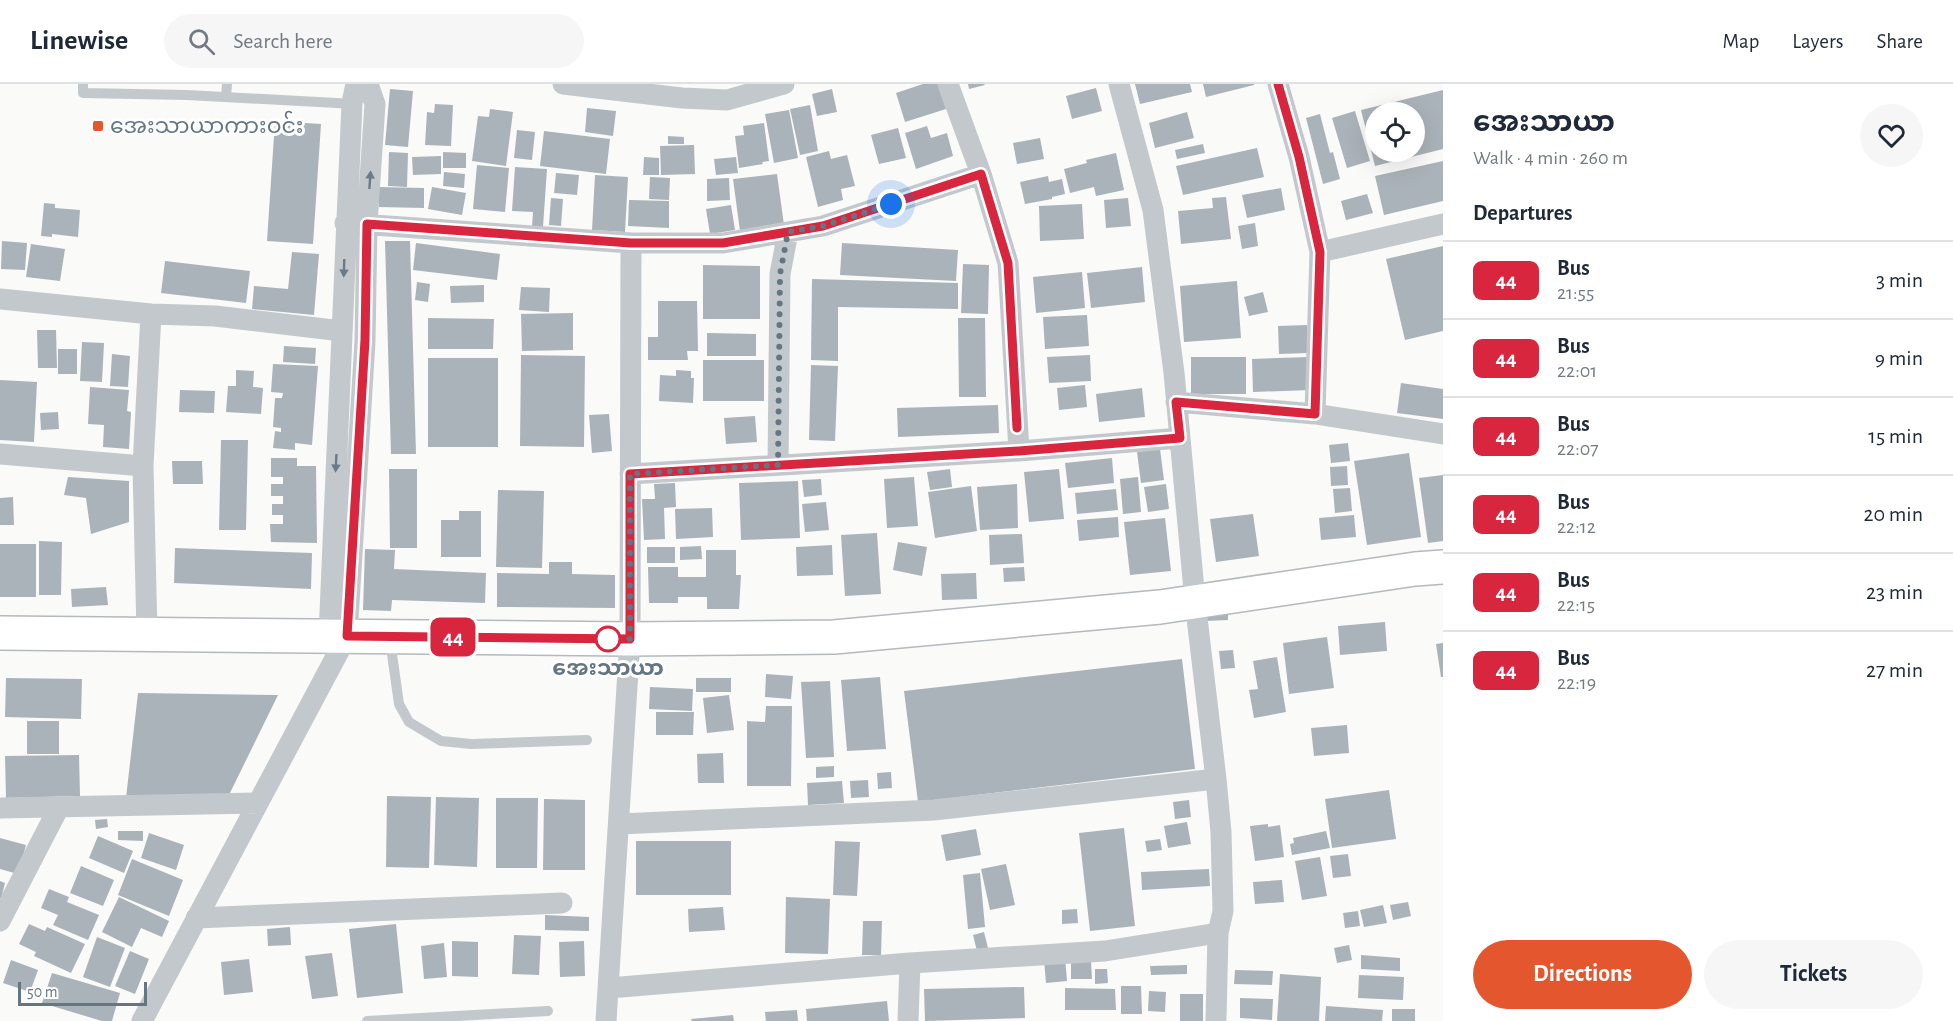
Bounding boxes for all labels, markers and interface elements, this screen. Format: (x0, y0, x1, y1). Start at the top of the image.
search box (164, 14, 584, 68)
icon: search (185, 25, 218, 58)
text: Linewise (30, 27, 128, 55)
text: Search here (233, 30, 333, 52)
text: Map (1723, 31, 1759, 52)
text: Layers (1792, 31, 1843, 52)
text: Share (1876, 31, 1923, 52)
map controls (1365, 102, 1425, 162)
button: locate (1365, 102, 1425, 162)
button: heart (1860, 104, 1923, 167)
text: အေးသာယာ (1473, 109, 1615, 137)
place label: အေးသာယာကားဝင်း (110, 110, 303, 137)
marker: အေးသာယာကားဝင်း (91, 119, 105, 133)
text: Walk · 4 min · 260 m (1473, 148, 1628, 168)
one-way arrow (365, 170, 375, 189)
your location (876, 189, 906, 219)
text: Departures (1473, 202, 1573, 224)
text: Bus (1557, 257, 1590, 279)
one-way arrow (339, 258, 349, 277)
text: 3 min (1876, 269, 1923, 291)
text: 44 (1495, 270, 1517, 291)
text: 21:55 (1557, 283, 1594, 303)
text: Bus (1557, 335, 1590, 357)
text: 9 min (1875, 347, 1923, 369)
text: 44 (1495, 348, 1517, 369)
text: 22:01 (1557, 361, 1597, 381)
text: Bus (1557, 413, 1590, 435)
text: 15 min (1868, 425, 1923, 447)
text: 44 (1495, 426, 1517, 447)
text: 22:07 (1557, 439, 1599, 459)
one-way arrow (332, 453, 341, 472)
text: Bus (1557, 491, 1590, 513)
text: 20 min (1863, 503, 1923, 525)
text: 44 (1495, 504, 1517, 525)
text: 22:12 (1557, 517, 1596, 537)
text: Bus (1557, 569, 1590, 591)
text: 23 min (1866, 581, 1923, 603)
text: 44 (1495, 582, 1517, 603)
text: 22:15 (1557, 595, 1595, 615)
line badge: 44 (426, 618, 480, 656)
marker: အေးသာယာ (595, 626, 621, 652)
text: 44 (442, 627, 464, 648)
text: Bus (1557, 647, 1590, 669)
place label: အေးသာယာ (552, 657, 664, 679)
text: 27 min (1866, 659, 1923, 681)
text: 44 (1495, 660, 1517, 681)
text: 22:19 (1557, 673, 1596, 693)
button: Directions (1473, 940, 1692, 1009)
button: Tickets (1704, 940, 1923, 1009)
scale bar (18, 979, 147, 1006)
text: 50 m (27, 984, 58, 1000)

